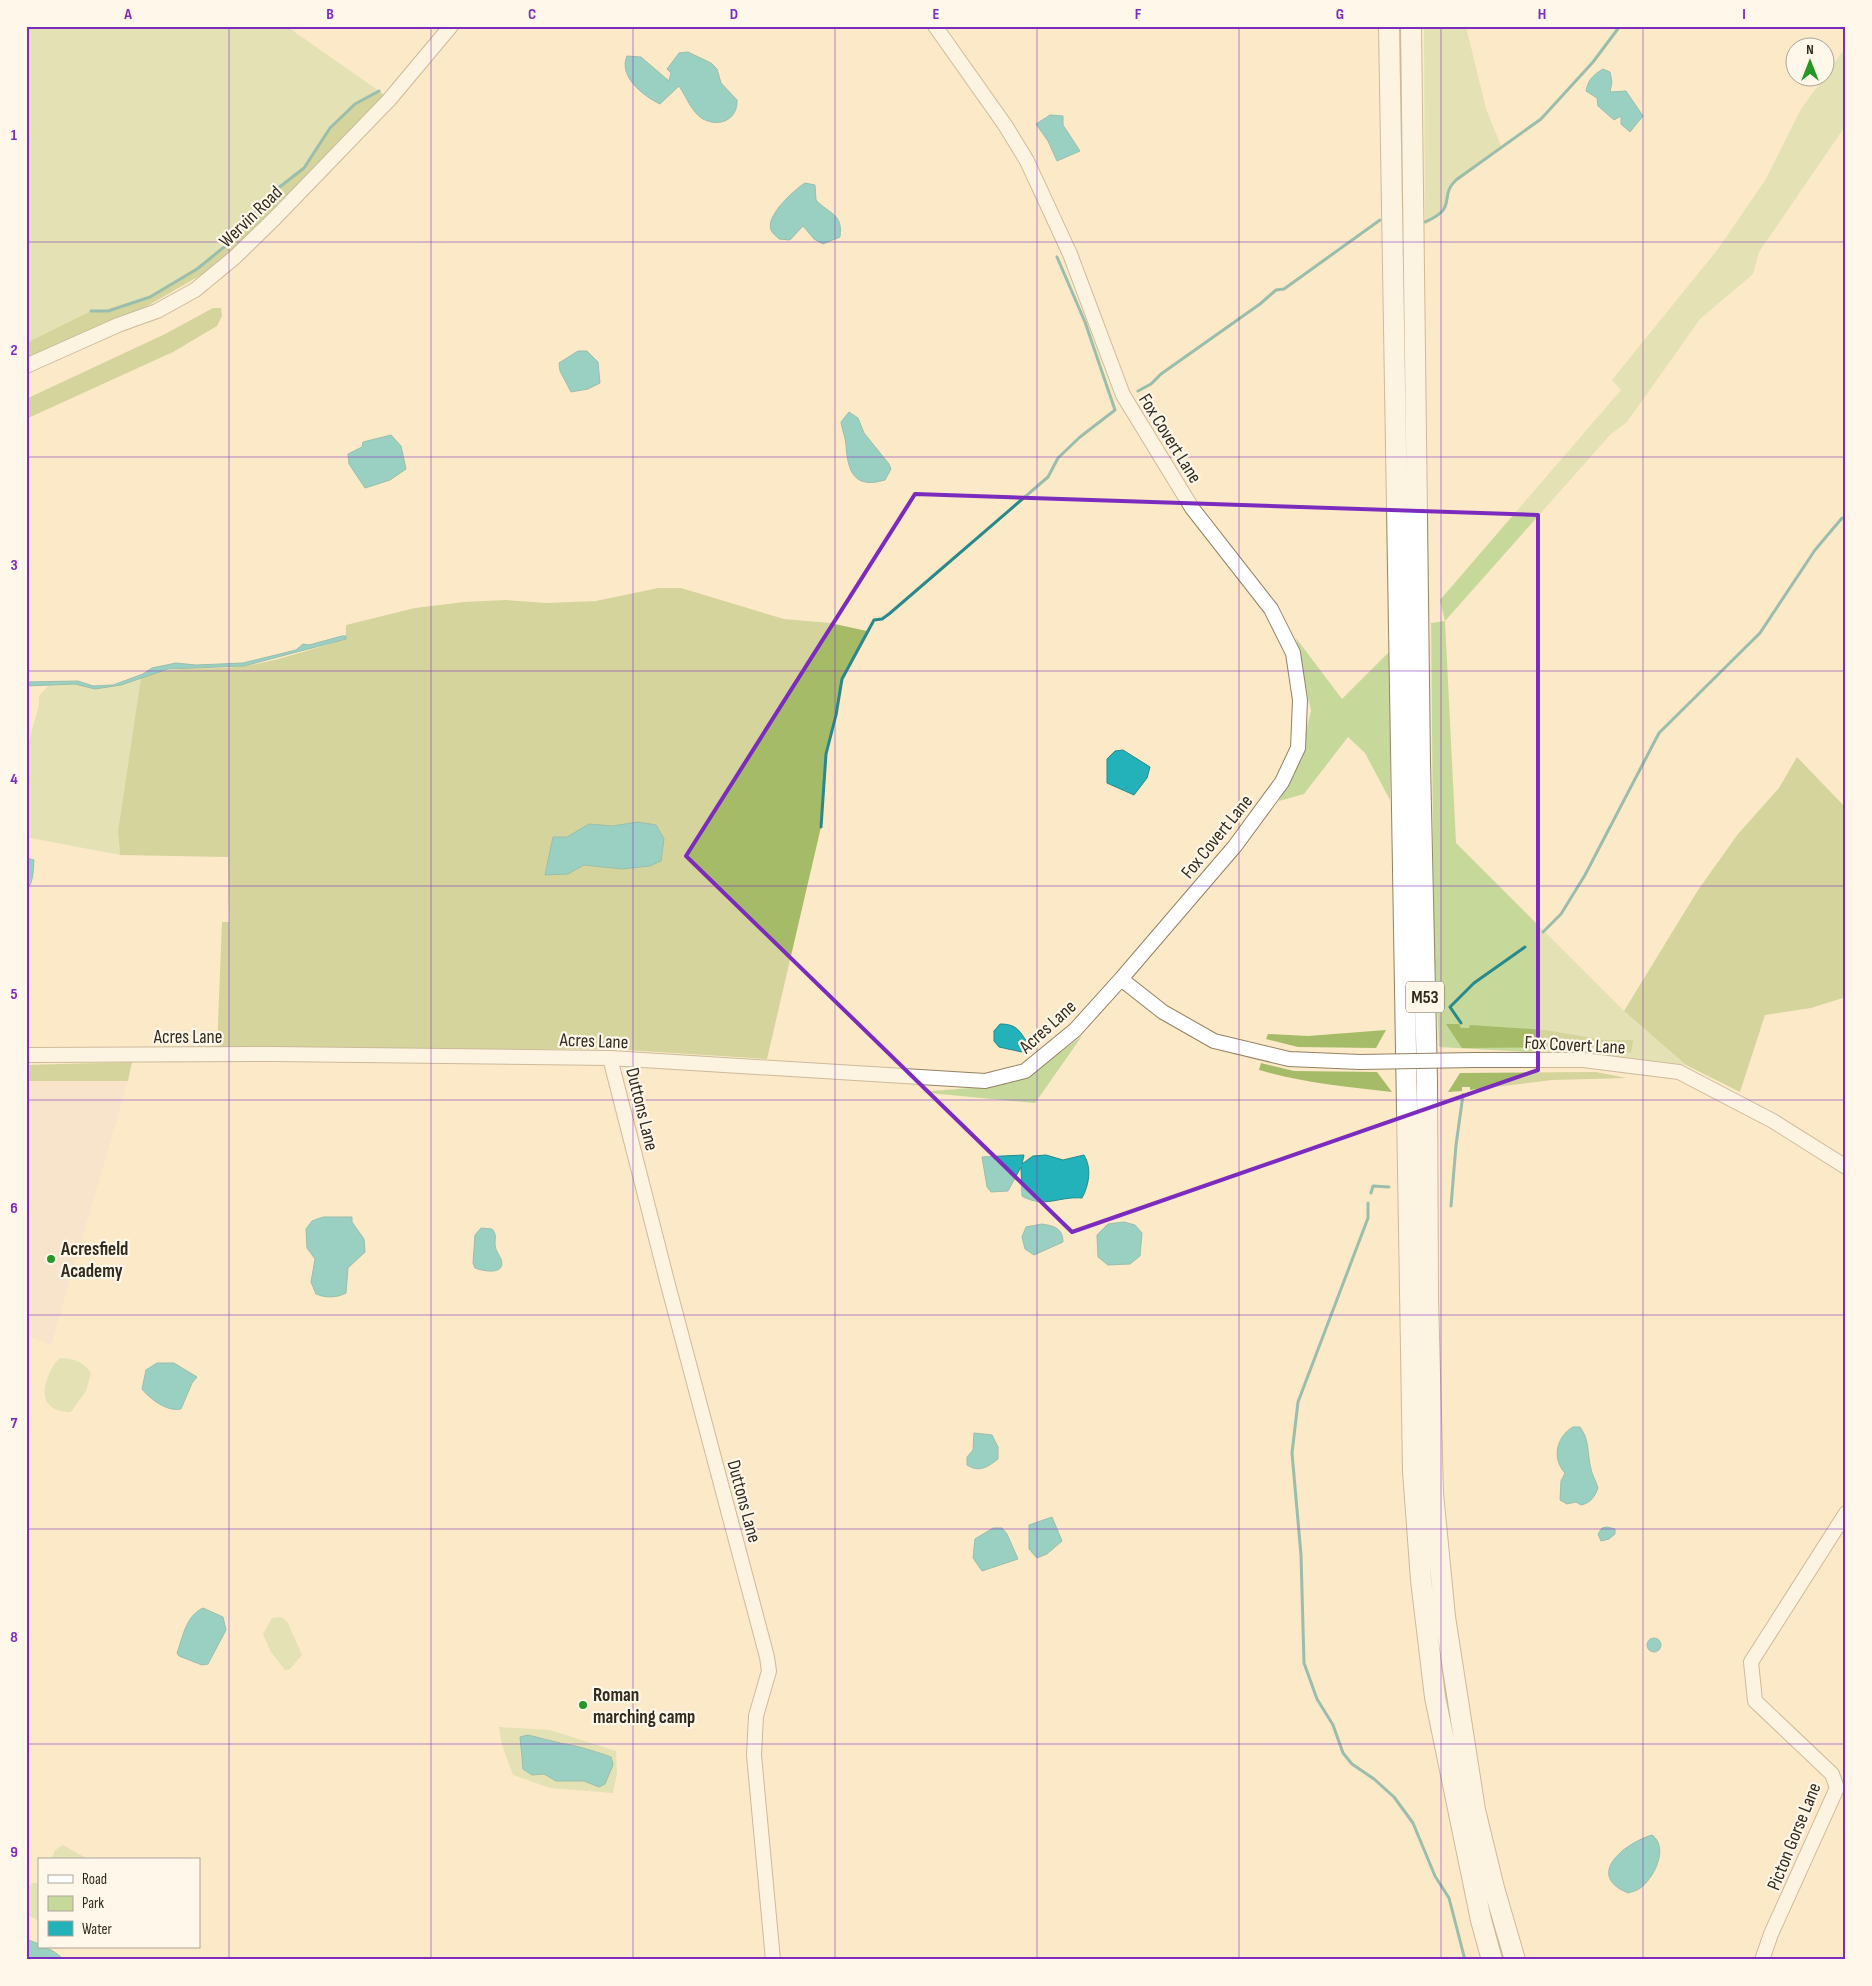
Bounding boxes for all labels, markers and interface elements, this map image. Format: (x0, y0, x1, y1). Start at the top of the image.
text: A (123, 5, 132, 24)
text: B (326, 5, 334, 24)
text: C (528, 5, 536, 24)
text: D (730, 5, 738, 24)
text: E (933, 5, 940, 24)
text: F (1135, 5, 1142, 24)
text: G (1336, 5, 1344, 24)
text: H (1538, 5, 1546, 24)
text: I (1742, 5, 1746, 24)
north arrow (1784, 38, 1834, 88)
text: N (1806, 41, 1814, 58)
text: 1 (11, 126, 18, 145)
street label: Wervin Road (215, 181, 287, 253)
text: 2 (10, 341, 18, 360)
street label: Fox Covert Lane (1133, 390, 1206, 488)
text: 3 (10, 556, 18, 575)
text: 4 (10, 770, 18, 789)
street label: Fox Covert Lane (1176, 790, 1258, 883)
road number: M53 (1406, 982, 1444, 1012)
text: 5 (10, 985, 18, 1004)
street label: Acres Lane (1014, 996, 1081, 1059)
street label: Acres Lane (153, 1026, 222, 1049)
street label: Acres Lane (558, 1029, 629, 1054)
street label: Fox Covert Lane (1524, 1031, 1626, 1060)
street label: Duttons Lane (620, 1065, 663, 1153)
text: 6 (10, 1199, 18, 1218)
place label: Acresfield Academy (60, 1238, 128, 1283)
marker: Acresfield Academy (45, 1253, 57, 1265)
text: 7 (11, 1414, 18, 1433)
street label: Duttons Lane (721, 1458, 766, 1545)
text: 8 (10, 1628, 18, 1647)
place label: Roman marching camp (593, 1684, 695, 1729)
marker: Roman marching camp (577, 1699, 589, 1711)
street label: Picton Gorse Lane (1762, 1779, 1826, 1894)
text: 9 (10, 1843, 18, 1862)
legend (38, 1858, 200, 1948)
text: Road (82, 1870, 107, 1889)
text: Park (82, 1894, 104, 1913)
text: Water (82, 1920, 113, 1939)

